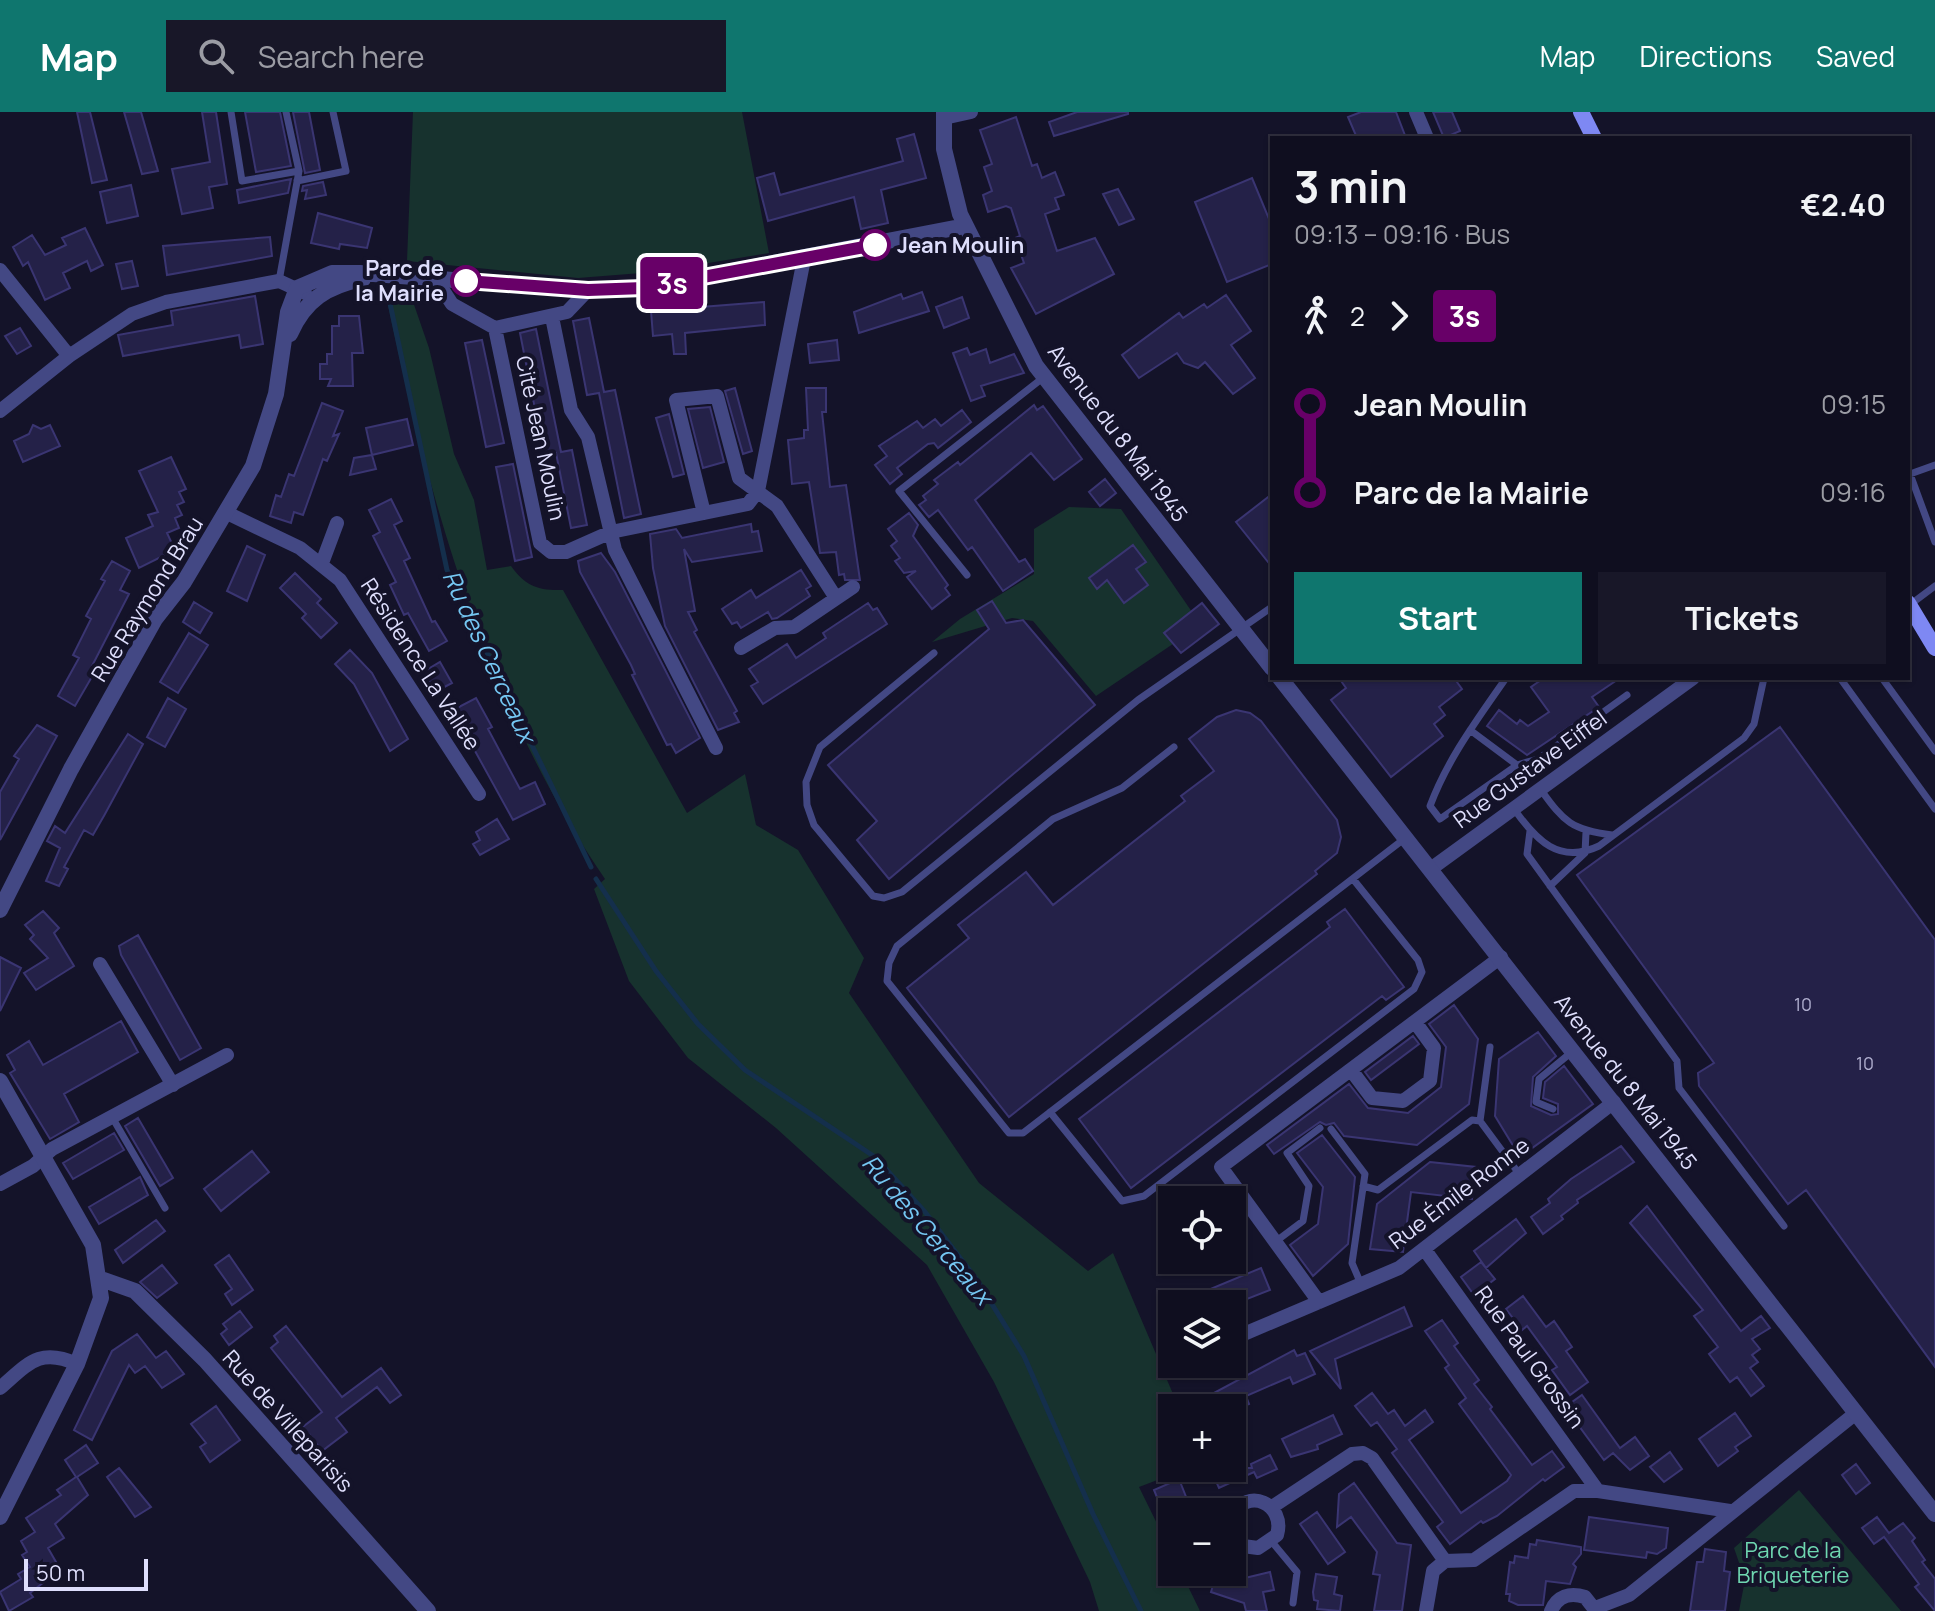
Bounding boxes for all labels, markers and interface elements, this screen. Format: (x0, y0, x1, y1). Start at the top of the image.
search box (166, 20, 726, 92)
text: Map (40, 30, 118, 82)
icon: search (194, 34, 238, 78)
text: Search here (258, 36, 425, 77)
text: Map (1540, 37, 1595, 75)
text: Directions (1639, 37, 1772, 75)
text: Saved (1816, 37, 1895, 75)
text: 3 min (1294, 156, 1408, 216)
text: €2.40 (1801, 184, 1886, 225)
text: 09:13 – 09:16 · Bus (1294, 216, 1510, 252)
marker: Jean Moulin (860, 230, 890, 260)
place label: Jean Moulin (897, 230, 1024, 260)
place label: Parc de la Mairie (355, 253, 444, 308)
line badge: 3s (636, 257, 708, 309)
text: 3s (656, 264, 688, 302)
marker: Parc de la Mairie (451, 266, 481, 296)
icon: walk (1294, 294, 1338, 338)
icon: forward (1377, 294, 1421, 338)
text: 3s (1449, 297, 1480, 335)
text: 2 (1350, 298, 1365, 334)
street label: Avenue du 8 Mai 1945 (1041, 338, 1195, 528)
street label: Cité Jean Moulin (509, 353, 573, 523)
text: Jean Moulin (1354, 384, 1527, 425)
text: 09:15 (1821, 386, 1886, 422)
text: Parc de la Mairie (1354, 472, 1589, 513)
text: 09:16 (1820, 474, 1886, 510)
street label: Rue Raymond Brau (84, 511, 210, 687)
water label: Ru des Cerceaux (436, 565, 546, 750)
street label: Résidence La Vallée (354, 572, 488, 756)
button: Start (1294, 572, 1582, 664)
button: Tickets (1598, 572, 1886, 664)
street label: Rue Gustave Eiffel (1447, 703, 1613, 835)
street label: Avenue du 8 Mai 1945 (1548, 988, 1704, 1176)
house number: 10 (1794, 992, 1812, 1016)
house number: 10 (1856, 1051, 1874, 1075)
street label: Rue Émile Ronne (1383, 1130, 1536, 1256)
water label: Ru des Cerceaux (855, 1147, 1003, 1314)
map controls (1158, 1186, 1246, 1586)
button: locate (1158, 1186, 1246, 1274)
street label: Rue Paul Grossin (1468, 1280, 1592, 1434)
button: layers (1158, 1290, 1246, 1378)
street label: Rue de Villeparisis (216, 1343, 360, 1499)
button: + (1158, 1394, 1246, 1482)
button: − (1158, 1498, 1246, 1586)
park label: Parc de la Briqueterie (1737, 1535, 1849, 1590)
scale bar (24, 1555, 148, 1591)
text: 50 m (36, 1558, 85, 1588)

